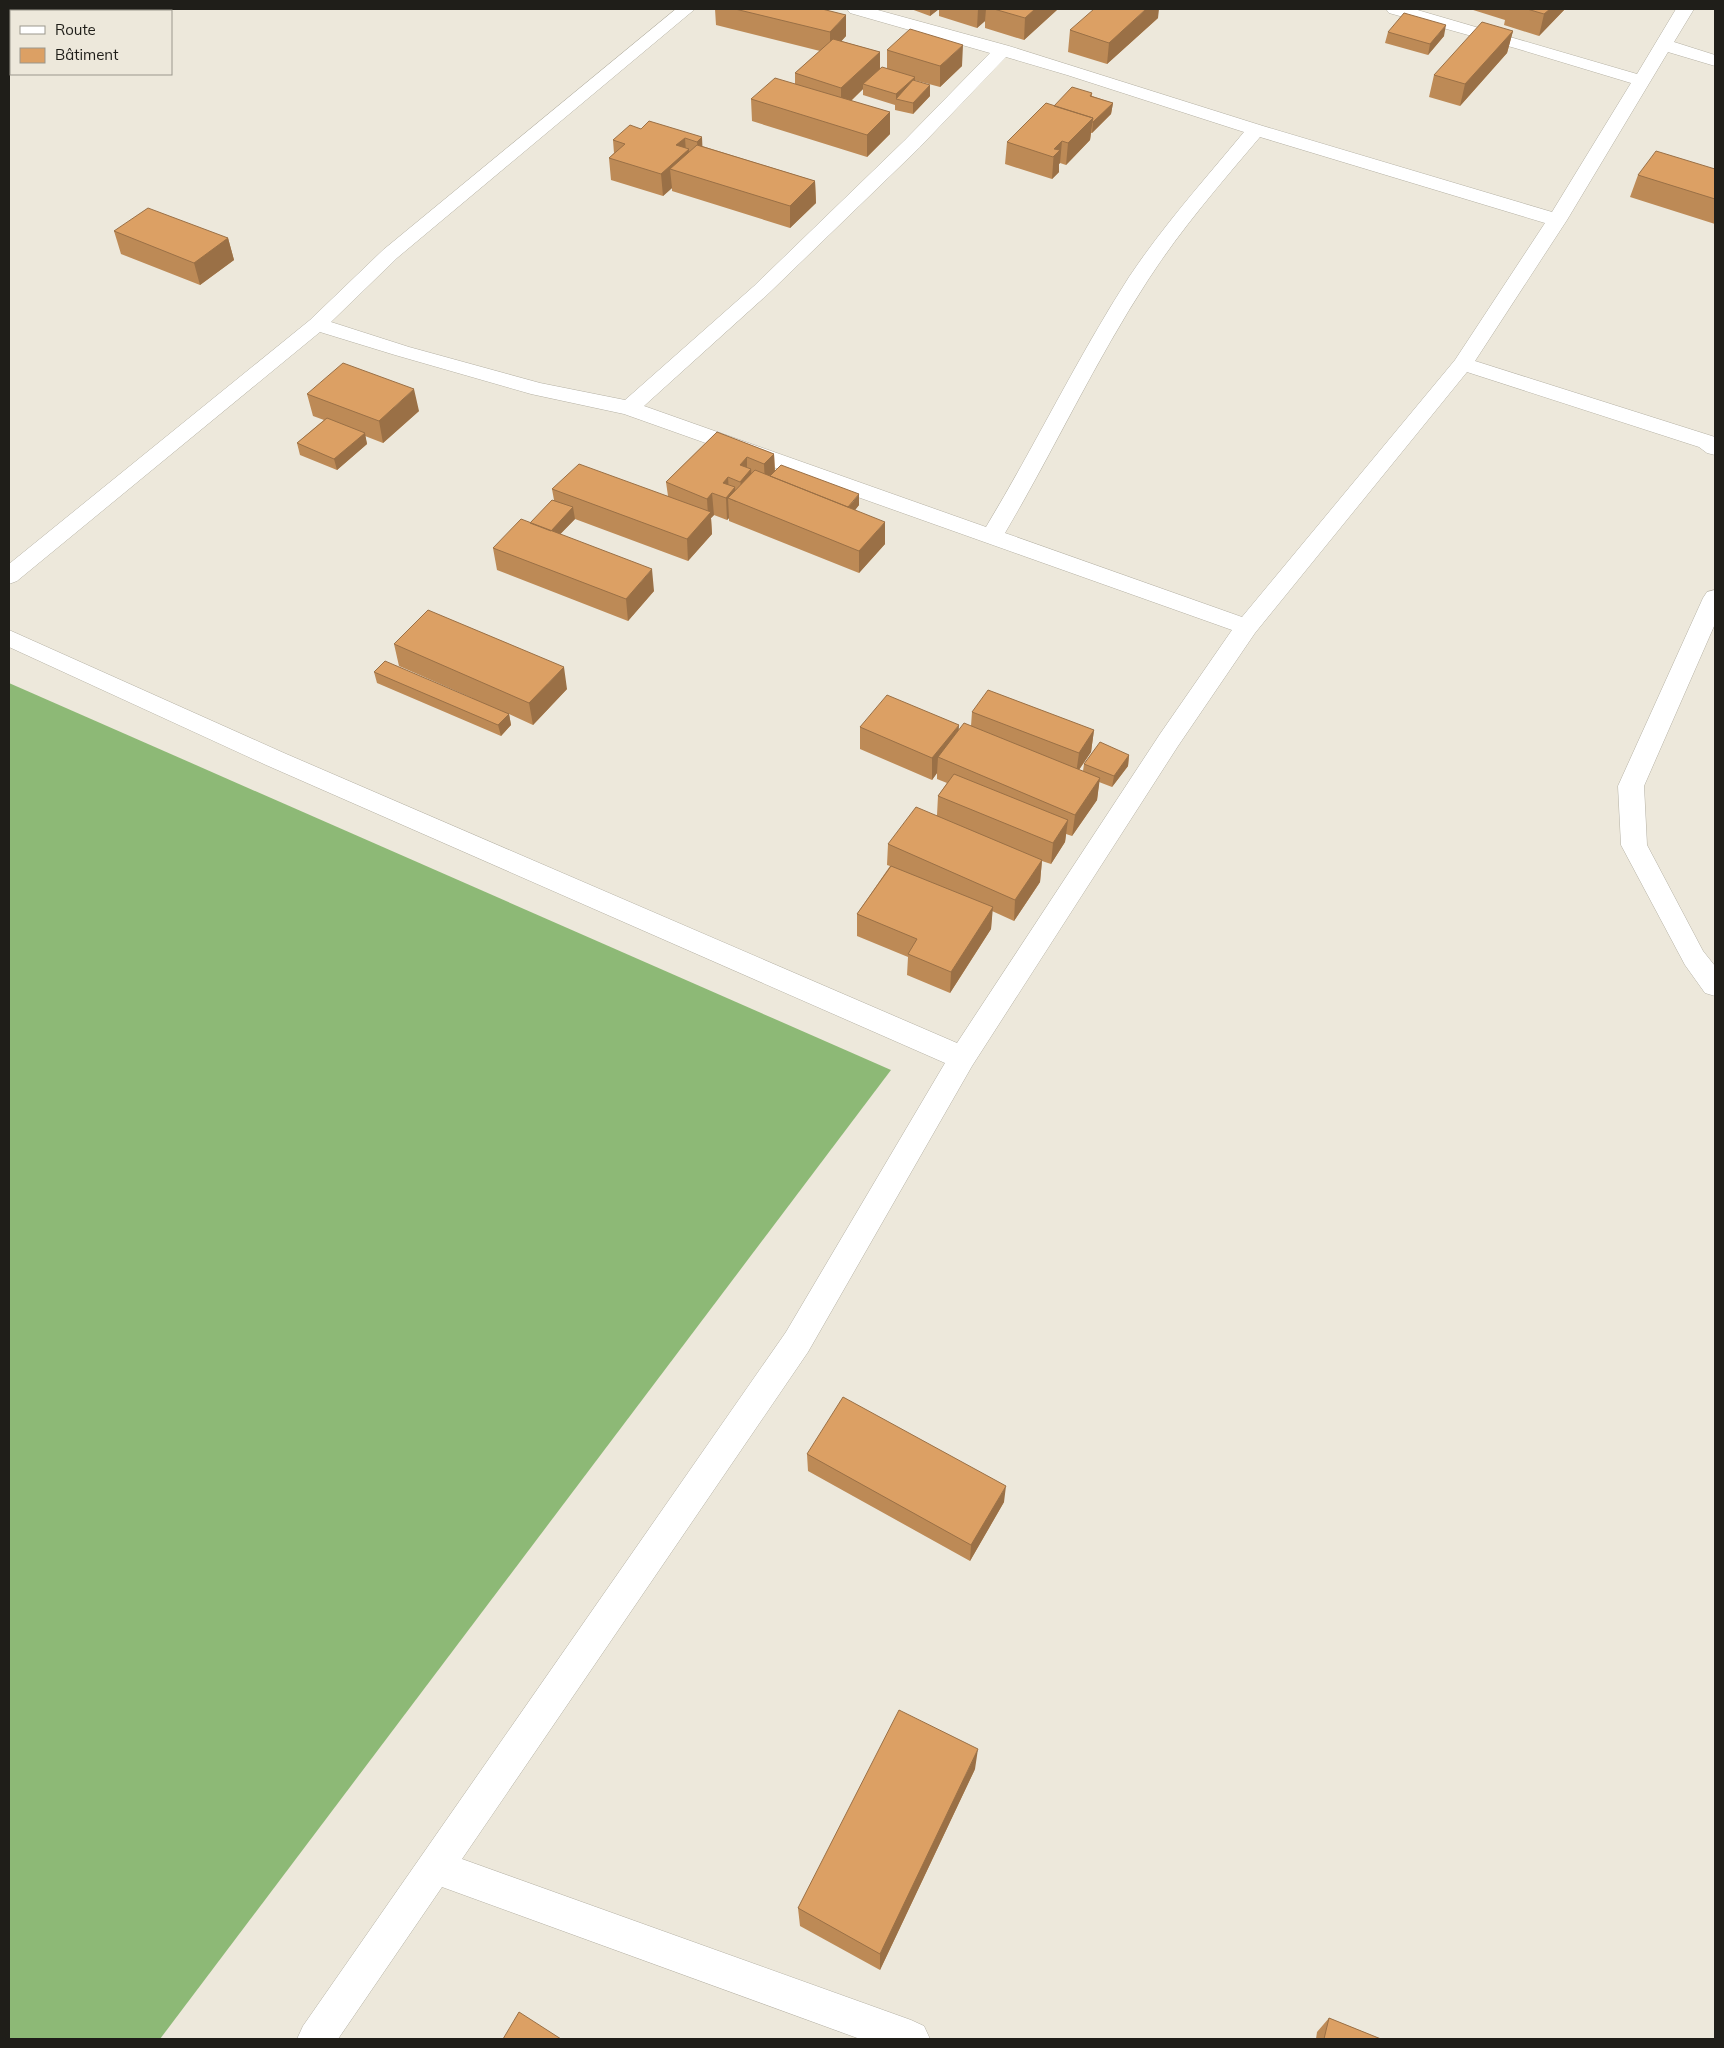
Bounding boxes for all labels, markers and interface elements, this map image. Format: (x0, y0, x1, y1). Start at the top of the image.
legend (10, 10, 172, 75)
text: Route (55, 20, 96, 39)
text: Bâtiment (55, 45, 118, 64)

